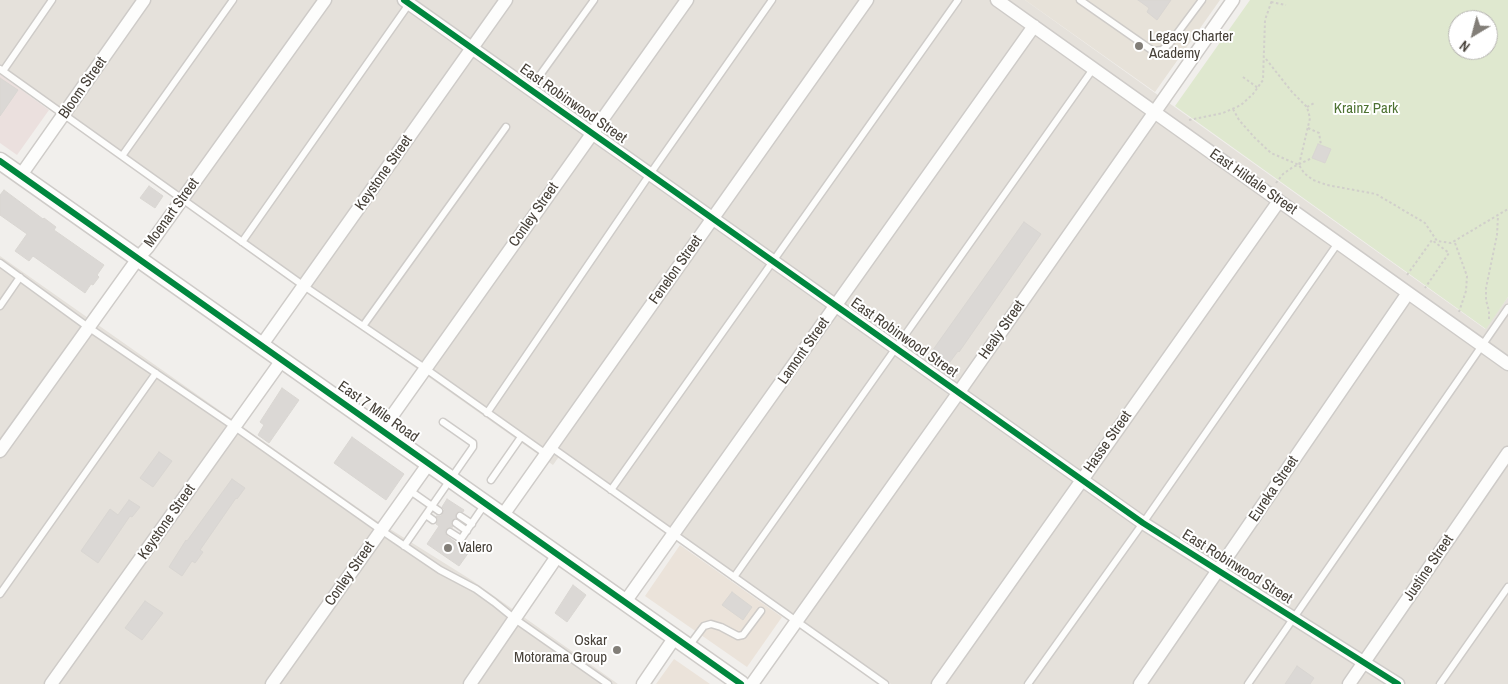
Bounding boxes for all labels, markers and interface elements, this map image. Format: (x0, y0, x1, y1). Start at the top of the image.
north arrow (1448, 10, 1498, 60)
place label: Legacy Charter Academy (1149, 28, 1233, 63)
text: N (1456, 37, 1473, 56)
marker: Legacy Charter Academy (1133, 40, 1145, 52)
street label: Bloom Street (55, 54, 111, 122)
street label: East Robinwood Street (516, 60, 630, 148)
park label: Krainz Park (1334, 100, 1398, 118)
street label: Keystone Street (352, 132, 416, 214)
street label: East Hildale Street (1206, 145, 1300, 219)
street label: Moenart Street (141, 175, 203, 251)
street label: Conley Street (505, 179, 563, 251)
street label: Fenelon Street (646, 232, 706, 308)
street label: East Robinwood Street (847, 294, 961, 382)
street label: Healy Street (975, 297, 1029, 363)
street label: Lamont Street (774, 314, 834, 388)
street label: East 7 Mile Road (334, 378, 422, 446)
street label: Hasse Street (1080, 408, 1136, 476)
street label: Eureka Street (1246, 453, 1302, 525)
street label: Keystone Street (135, 481, 199, 563)
street label: East Robinwood Street (1179, 526, 1295, 608)
street label: Justine Street (1400, 532, 1458, 604)
street label: Conley Street (321, 538, 379, 610)
place label: Valero (458, 539, 493, 557)
marker: Valero (442, 542, 454, 554)
place label: Oskar Motorama Group (514, 632, 607, 667)
marker: Oskar Motorama Group (611, 644, 623, 656)

